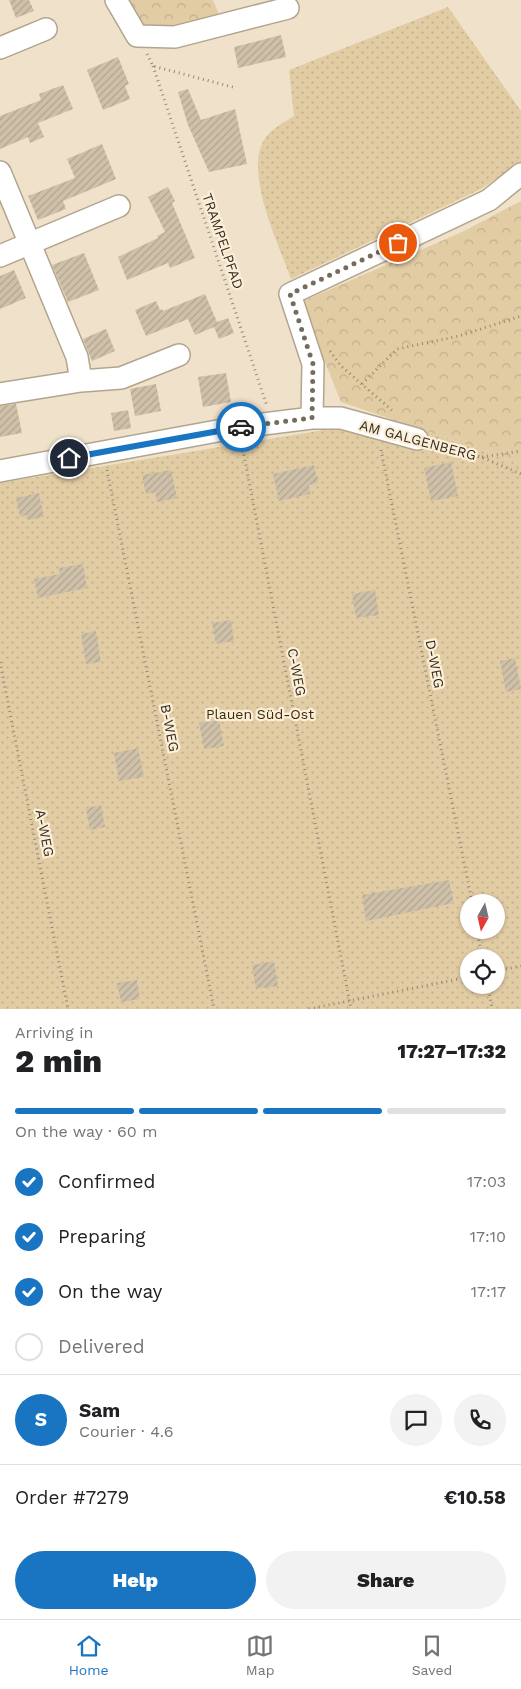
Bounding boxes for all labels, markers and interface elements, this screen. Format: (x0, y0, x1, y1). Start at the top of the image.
street label: TRAMPELPFAD (199, 191, 247, 291)
pin (377, 222, 419, 264)
icon: bag (384, 229, 412, 257)
courier (216, 402, 266, 452)
icon: car (227, 413, 255, 441)
street label: AM GALGENBERG (358, 417, 478, 463)
pin (48, 437, 90, 479)
icon: home (55, 444, 83, 472)
street label: D-WEG (422, 638, 448, 690)
street label: C-WEG (285, 647, 309, 697)
street label: B-WEG (158, 703, 182, 753)
park label: Plauen Süd-Ost (206, 706, 314, 722)
street label: A-WEG (33, 808, 57, 858)
north arrow (460, 894, 505, 939)
map controls (460, 894, 505, 994)
button: locate (460, 949, 505, 994)
text: Arriving in (15, 1023, 93, 1042)
text: 17:27–17:32 (398, 1040, 506, 1063)
text: 2 min (15, 1042, 102, 1080)
text: On the way · 60 m (15, 1122, 157, 1141)
icon: check (15, 1168, 43, 1196)
text: Confirmed (58, 1170, 155, 1193)
text: 17:03 (467, 1172, 506, 1191)
icon: check (15, 1223, 43, 1251)
text: Preparing (58, 1225, 145, 1248)
text: 17:10 (470, 1227, 506, 1246)
icon: check (15, 1278, 43, 1306)
text: On the way (58, 1280, 162, 1303)
text: 17:17 (471, 1282, 506, 1301)
text: Delivered (58, 1335, 145, 1358)
button: chat (390, 1394, 442, 1446)
button: phone (454, 1394, 506, 1446)
text: Sam (79, 1399, 120, 1422)
text: S (35, 1408, 47, 1431)
text: Courier · 4.6 (79, 1422, 174, 1441)
text: Order #7279 (15, 1486, 129, 1509)
text: €10.58 (444, 1486, 506, 1509)
button: Help (15, 1551, 256, 1609)
button: Share (266, 1551, 506, 1609)
tab: Home (69, 1632, 109, 1678)
tab: Map (246, 1632, 274, 1678)
tab: Saved (412, 1632, 452, 1678)

